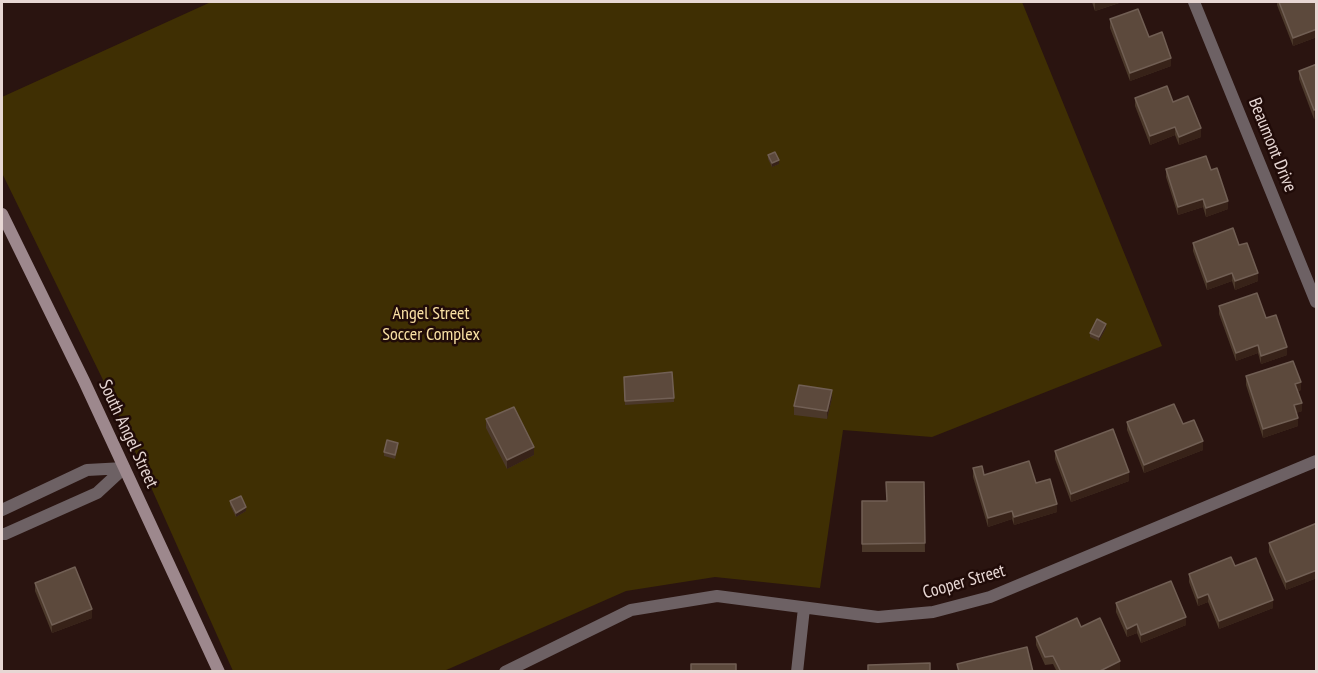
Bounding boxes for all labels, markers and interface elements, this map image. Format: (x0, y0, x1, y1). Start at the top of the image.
street label: Beaumont Drive (1243, 95, 1301, 195)
park label: Angel Street Soccer Complex (382, 303, 480, 346)
street label: South Angel Street (94, 376, 162, 492)
street label: Cooper Street (920, 560, 1008, 604)

